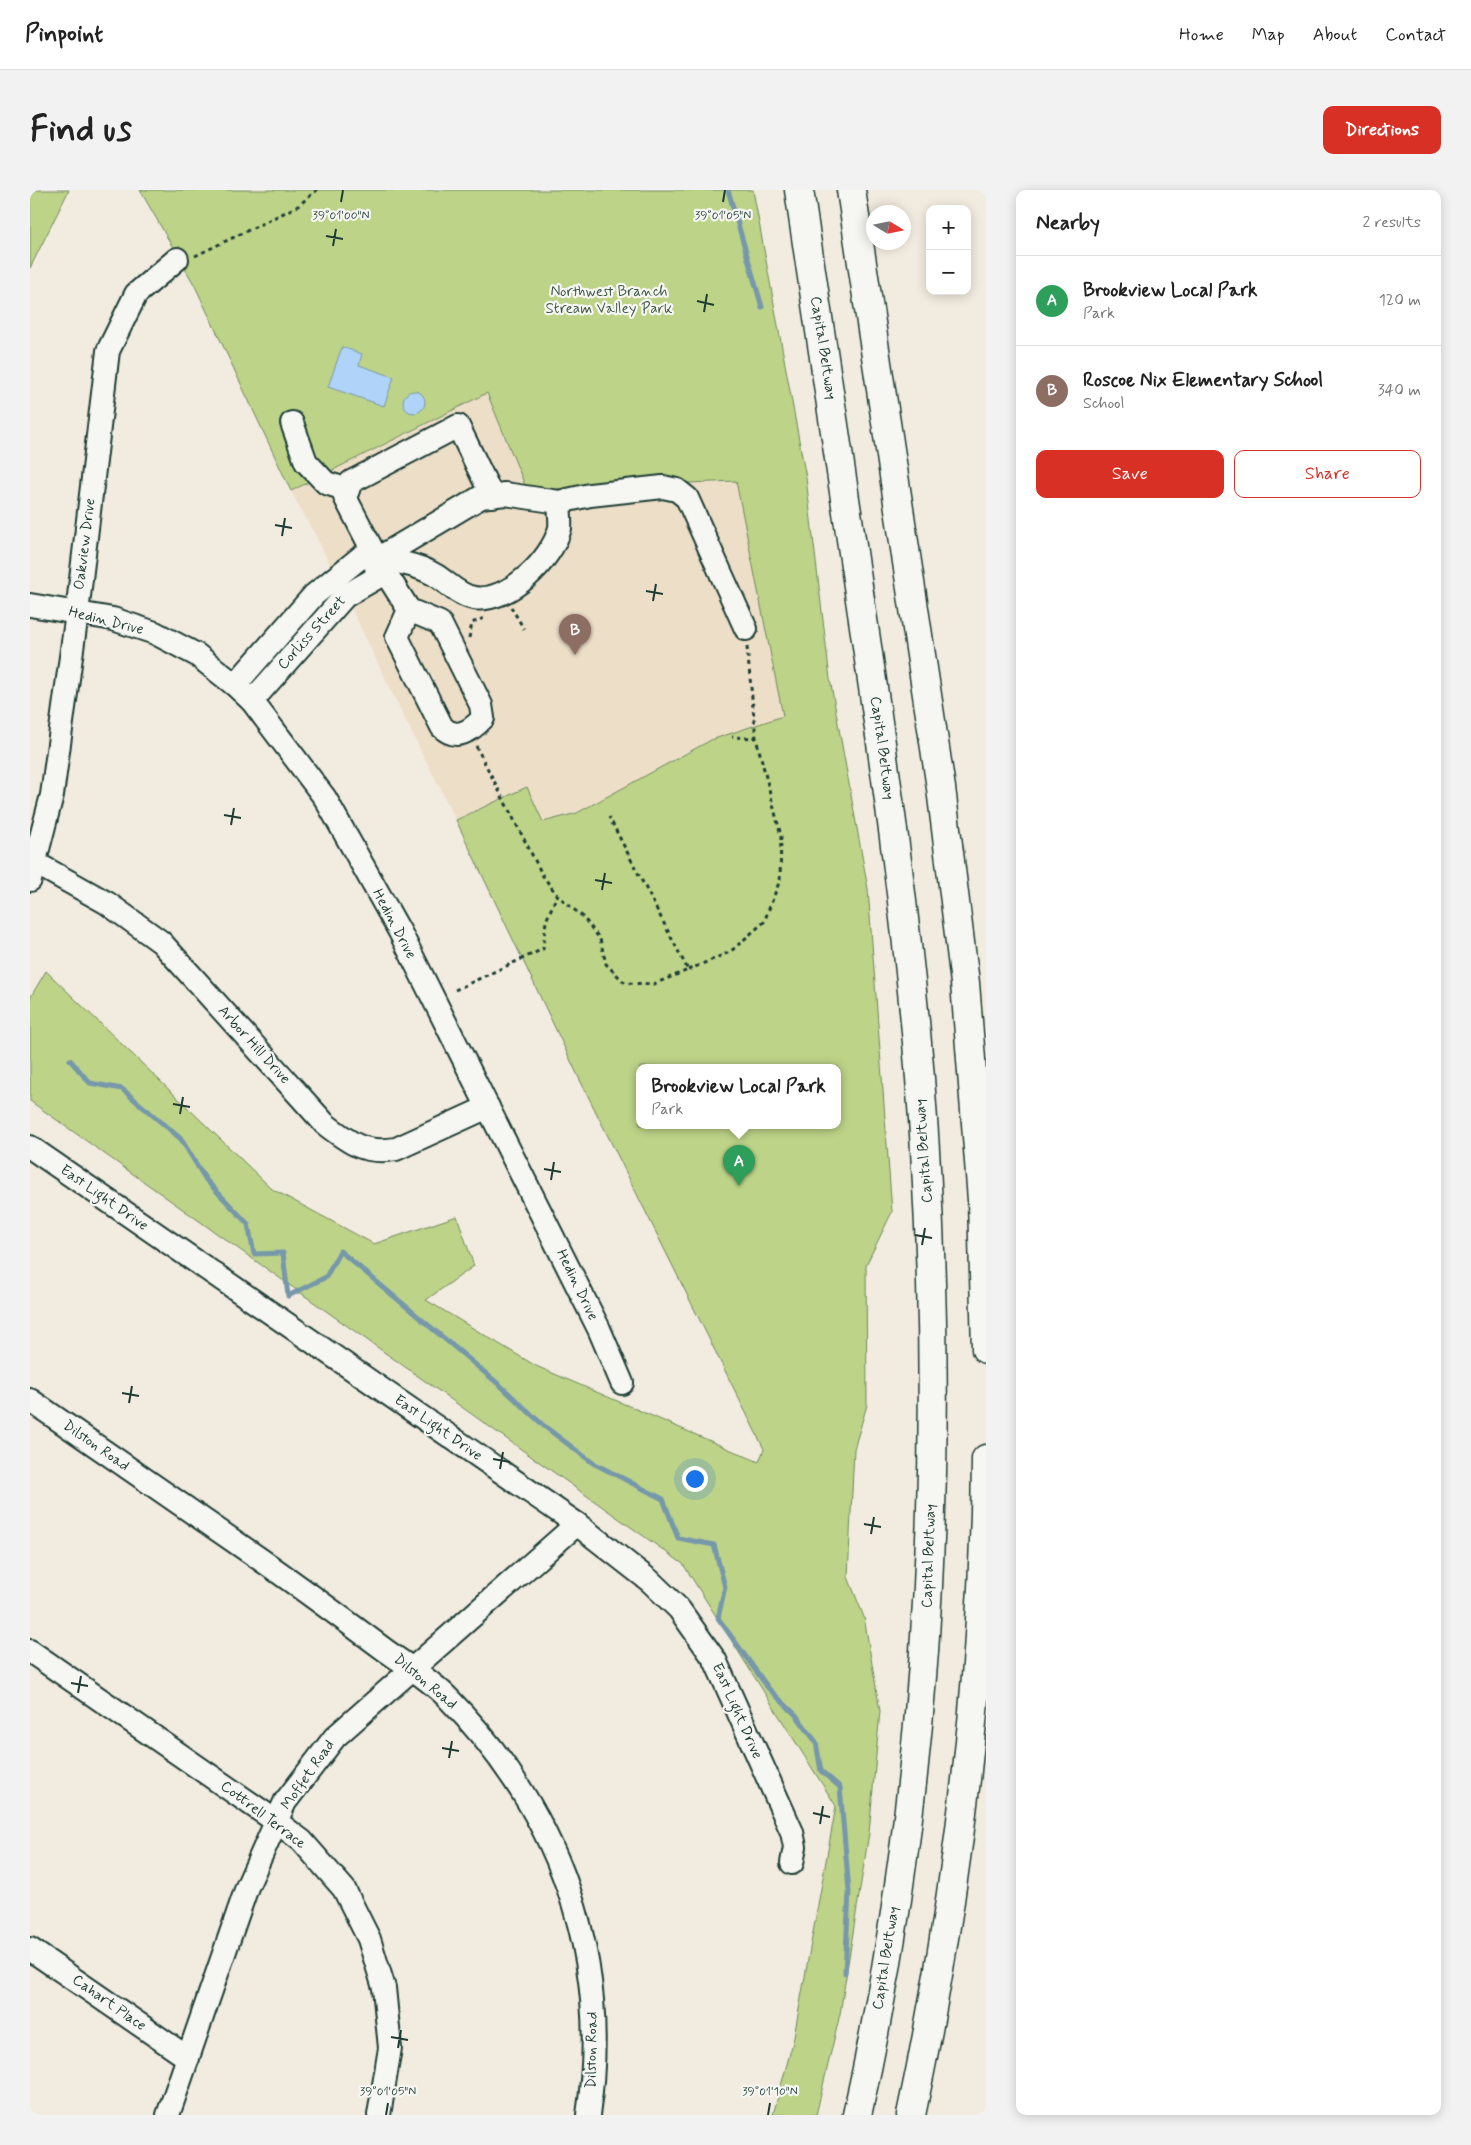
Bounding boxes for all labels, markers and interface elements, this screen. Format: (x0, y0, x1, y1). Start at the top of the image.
text: Pinpoint (25, 19, 103, 50)
text: Home (1179, 23, 1224, 47)
text: Map (1252, 23, 1285, 47)
text: About (1313, 23, 1357, 47)
text: Contact (1385, 23, 1446, 47)
button: Directions (1323, 106, 1441, 154)
text: Find us (30, 107, 132, 153)
north arrow (866, 205, 911, 250)
map controls (926, 205, 971, 295)
button: + (926, 205, 971, 250)
text: 39°01'00"N (313, 208, 369, 224)
text: 39°01'05"N (695, 208, 751, 224)
text: Nearby (1036, 209, 1100, 237)
text: 2 results (1363, 212, 1421, 233)
button: − (926, 250, 971, 295)
text: Brookview Local Park (1083, 278, 1258, 303)
park label: Northwest Branch Stream Valley Park (546, 282, 673, 319)
text: A (1047, 290, 1057, 311)
text: 120 m (1379, 290, 1421, 311)
street label: Capital Beltway (805, 295, 841, 401)
text: Park (1083, 303, 1115, 324)
text: Roscoe Nix Elementary School (1083, 368, 1323, 393)
text: B (1047, 380, 1057, 401)
text: 340 m (1377, 380, 1421, 401)
text: School (1083, 393, 1124, 414)
button: Save (1036, 450, 1224, 498)
button: Share (1234, 450, 1421, 498)
street label: Oakview Drive (69, 497, 101, 591)
street label: Corliss Street (273, 592, 351, 674)
street label: Hedin Drive (66, 602, 146, 640)
pin: B (559, 614, 591, 655)
street label: Capital Beltway (865, 695, 899, 801)
street label: Hedin Drive (367, 885, 421, 963)
street label: Arbor Hill Drive (213, 1001, 295, 1089)
popup (636, 1064, 841, 1129)
text: Brookview Local Park (651, 1074, 826, 1099)
street label: Capital Beltway (910, 1098, 938, 1204)
text: Park (651, 1099, 683, 1120)
pin: A (723, 1145, 755, 1186)
street label: East Light Drive (55, 1160, 152, 1237)
street label: Hedin Drive (551, 1246, 603, 1324)
street label: East Light Drive (389, 1390, 486, 1467)
street label: Dilston Road (59, 1416, 133, 1476)
your location (682, 1466, 708, 1492)
street label: Capital Beltway (917, 1503, 941, 1609)
street label: Dilston Road (389, 1650, 461, 1714)
street label: East Light Drive (706, 1660, 767, 1763)
street label: Moffet Road (276, 1736, 340, 1814)
street label: Cottrell Terrace (216, 1776, 310, 1854)
street label: Capital Beltway (868, 1905, 904, 2011)
street label: Cahart Place (68, 1970, 150, 2036)
street label: Dilston Road (581, 2011, 603, 2089)
text: 39°01'05"N (360, 2084, 416, 2100)
text: 39°01'10"N (742, 2084, 798, 2100)

